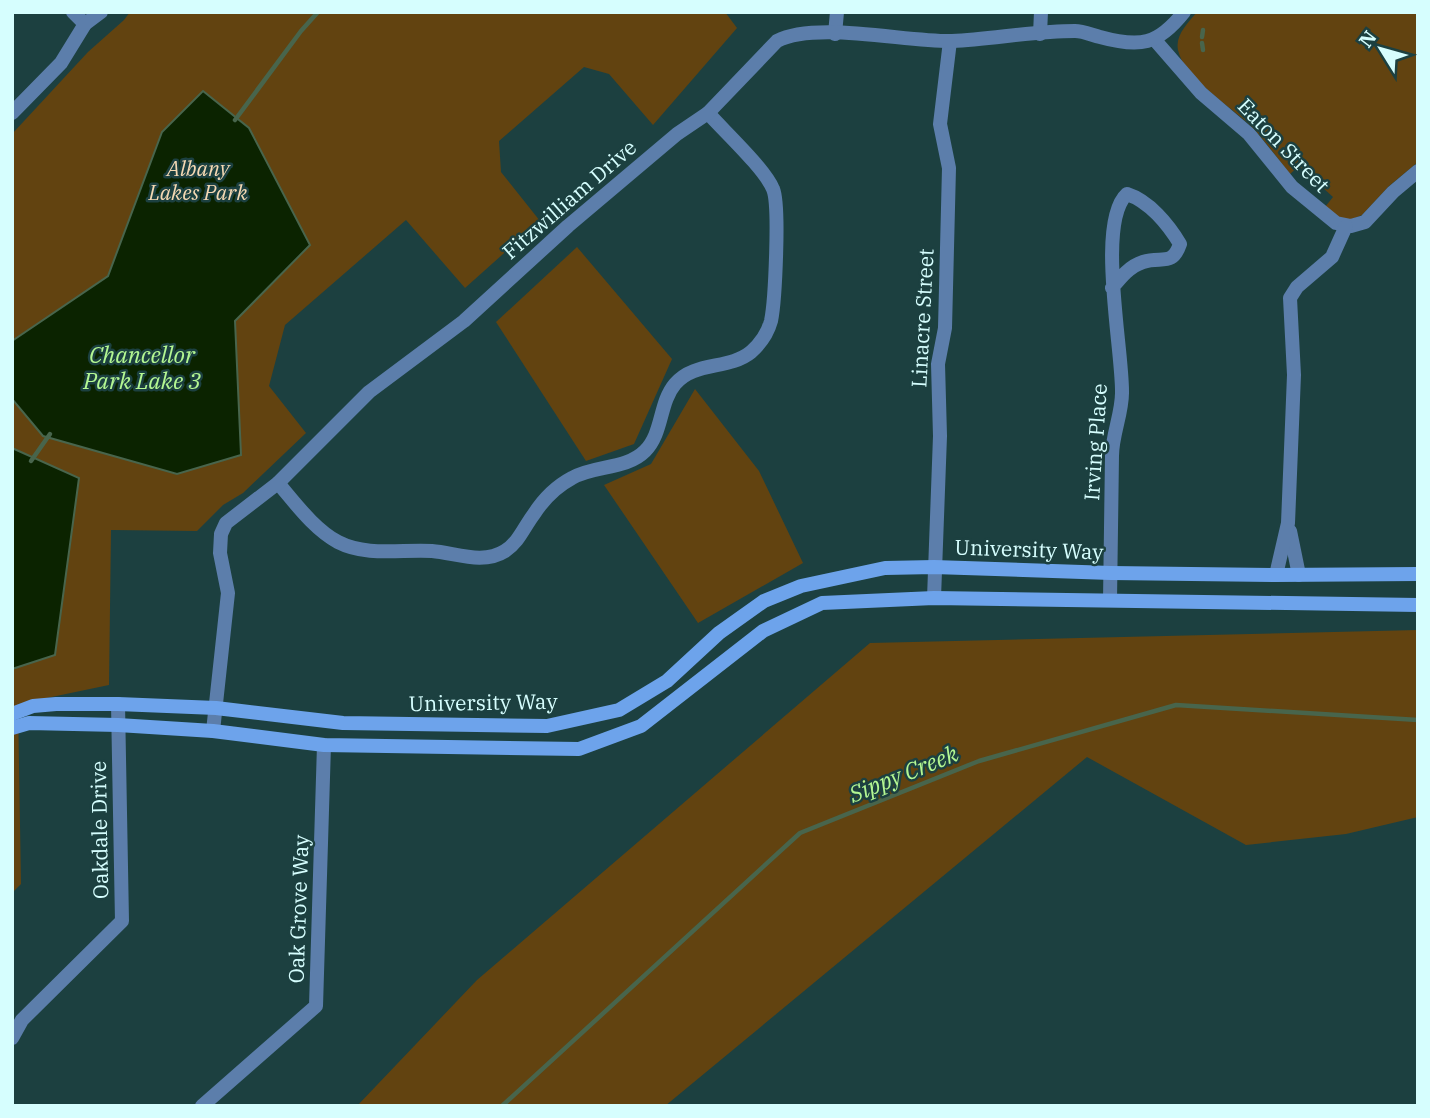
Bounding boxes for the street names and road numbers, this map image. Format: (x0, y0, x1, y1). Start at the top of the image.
street label: Eaton Street (1232, 92, 1336, 198)
street label: Fitzwilliam Drive (496, 133, 642, 265)
street label: Linacre Street (904, 248, 940, 388)
street label: Irving Place (1077, 382, 1113, 502)
street label: University Way (954, 532, 1105, 566)
street label: University Way (408, 687, 558, 717)
street label: Oakdale Drive (84, 761, 114, 899)
street label: Oak Grove Way (281, 834, 315, 984)

